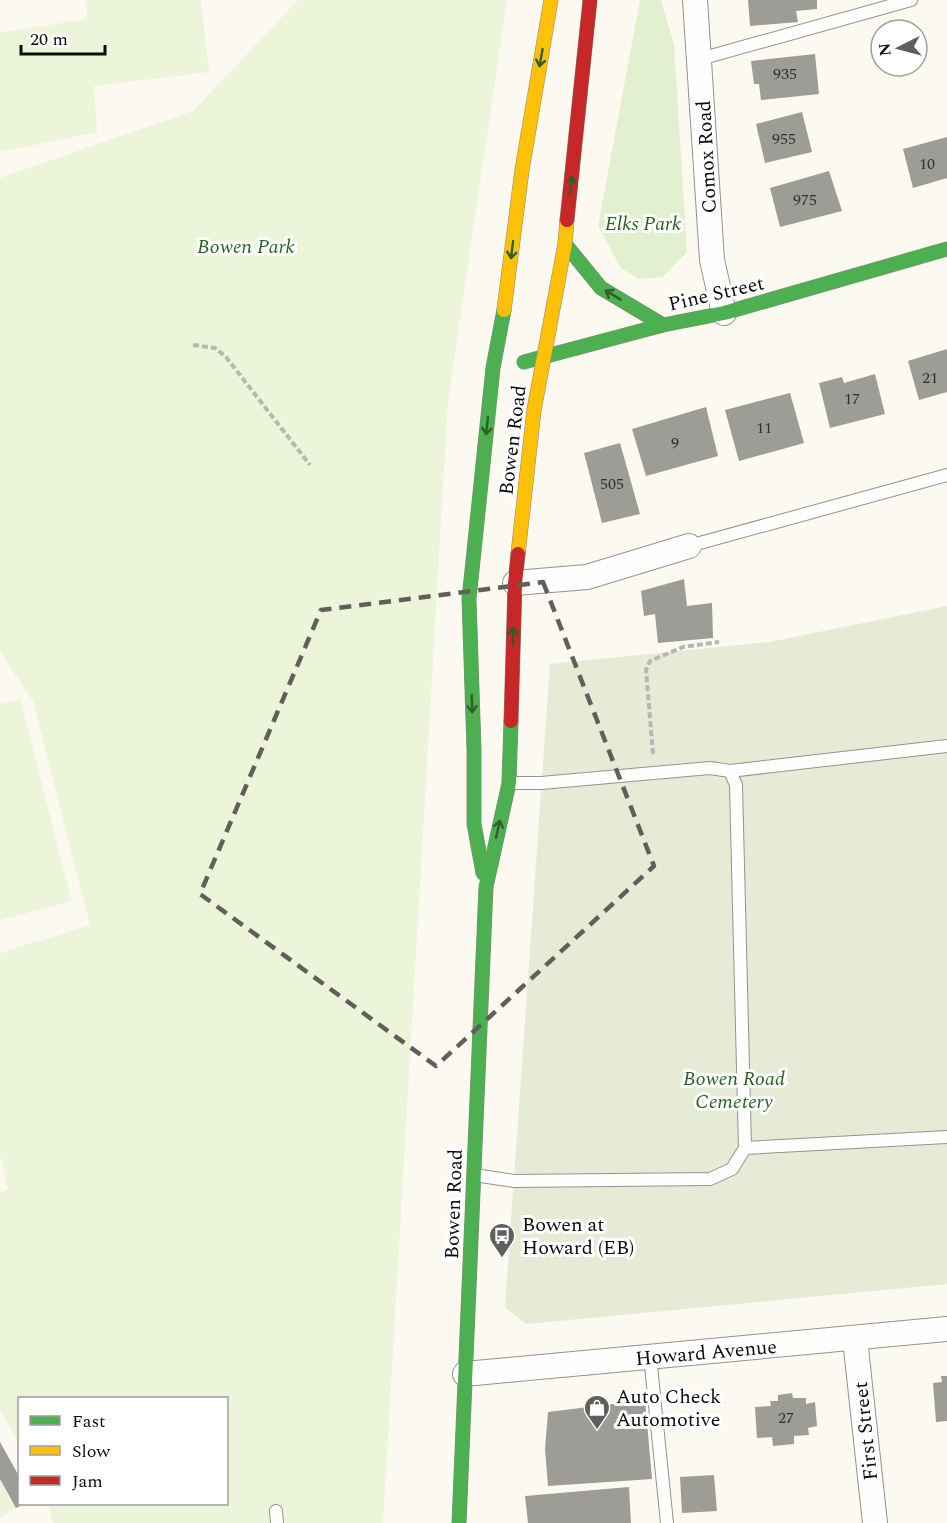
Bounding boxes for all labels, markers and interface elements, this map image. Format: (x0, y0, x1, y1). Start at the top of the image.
scale bar (21, 18, 105, 56)
north arrow (869, 18, 929, 78)
text: 20 m (30, 26, 68, 53)
text: N (872, 42, 898, 57)
one-way arrow (535, 47, 546, 67)
house number: 935 (773, 62, 797, 86)
street label: Comox Road (689, 100, 725, 214)
house number: 955 (772, 127, 796, 151)
house number: 10 (919, 152, 935, 176)
one-way arrow (566, 176, 577, 196)
house number: 975 (793, 188, 817, 212)
park label: Elks Park (605, 209, 682, 239)
park label: Bowen Park (197, 232, 296, 262)
one-way arrow (506, 240, 517, 260)
street label: Pine Street (665, 268, 767, 320)
one-way arrow (605, 289, 622, 301)
house number: 21 (922, 366, 938, 390)
street label: Bowen Road (491, 383, 535, 497)
house number: 17 (844, 387, 860, 411)
one-way arrow (481, 416, 492, 436)
house number: 11 (756, 416, 772, 440)
house number: 9 (671, 431, 679, 455)
house number: 505 (600, 472, 624, 496)
one-way arrow (507, 626, 519, 646)
one-way arrow (466, 694, 478, 714)
one-way arrow (493, 820, 505, 839)
park label: Bowen Road Cemetery (683, 1064, 785, 1117)
street label: Bowen Road (437, 1148, 471, 1260)
place label: Bowen at Howard (EB) (522, 1210, 634, 1263)
bus stop icon: Bowen at Howard (EB) (487, 1221, 517, 1259)
street label: Howard Avenue (634, 1332, 778, 1374)
street label: First Street (846, 1380, 886, 1482)
place label: Auto Check Automotive (616, 1382, 721, 1435)
shop icon: Auto Check Automotive (582, 1393, 612, 1431)
legend (18, 1397, 228, 1505)
house number: 27 (778, 1406, 794, 1430)
text: Fast (72, 1408, 105, 1435)
text: Slow (72, 1438, 111, 1465)
text: Jam (72, 1468, 103, 1495)

